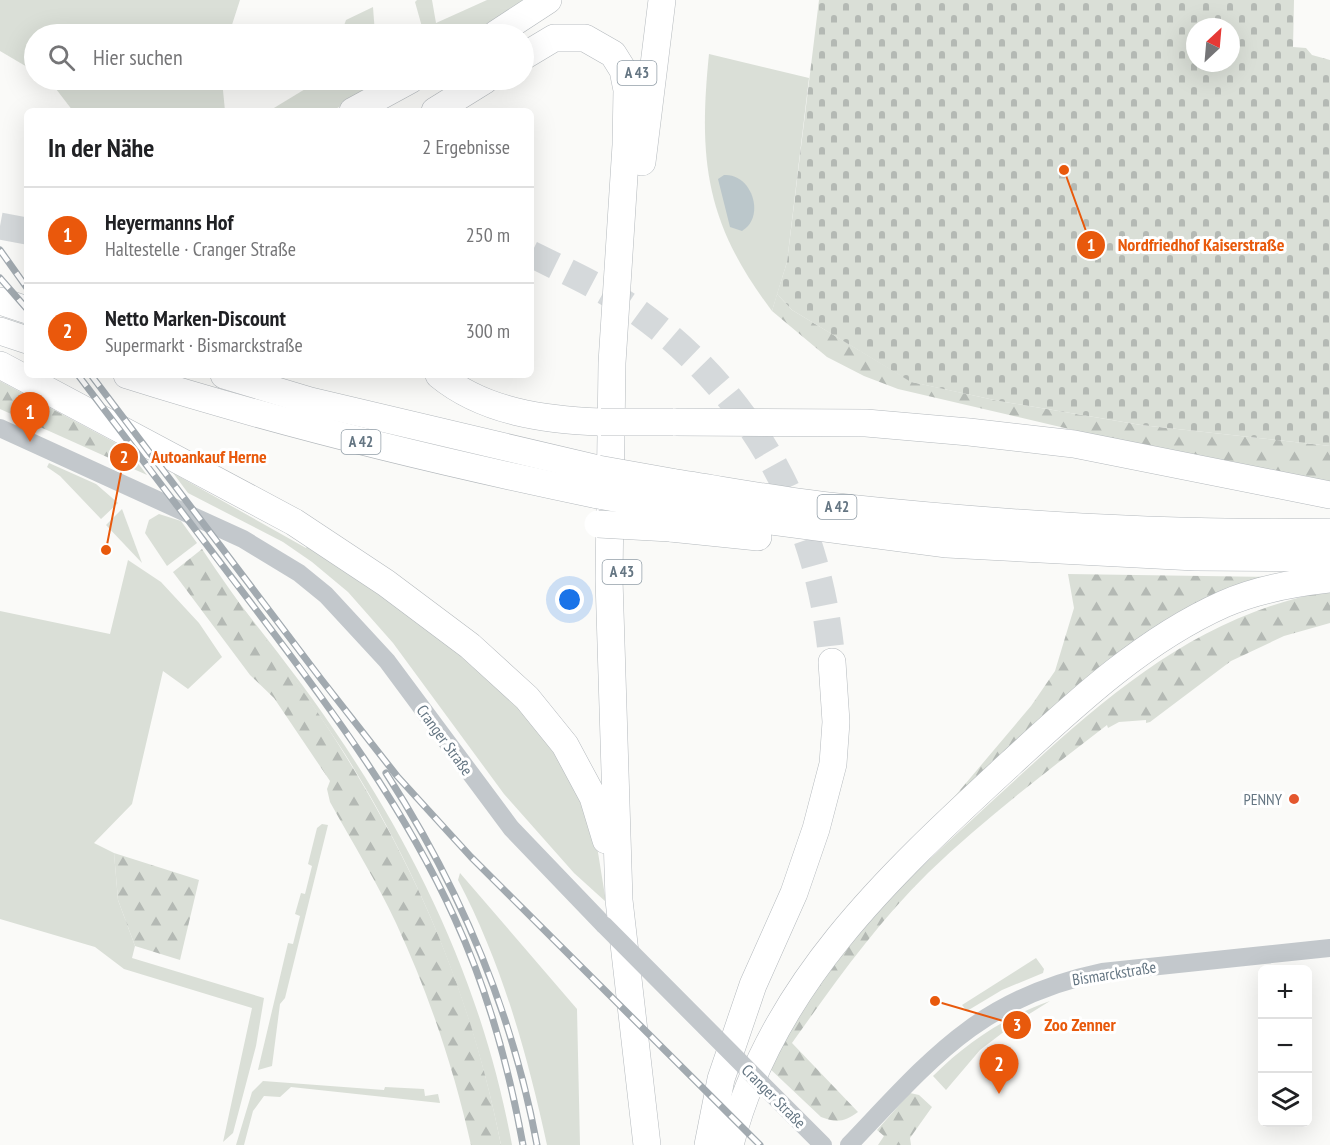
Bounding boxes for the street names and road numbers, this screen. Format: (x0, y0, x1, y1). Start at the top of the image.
road number: A 43 (618, 61, 656, 85)
road number: A 42 (342, 430, 380, 454)
road number: A 42 (818, 495, 856, 519)
road number: A 43 (602, 560, 642, 584)
street label: Cranger Straße (413, 701, 477, 779)
street label: Bismarckstraße (1071, 957, 1157, 989)
street label: Cranger Straße (738, 1060, 810, 1132)

